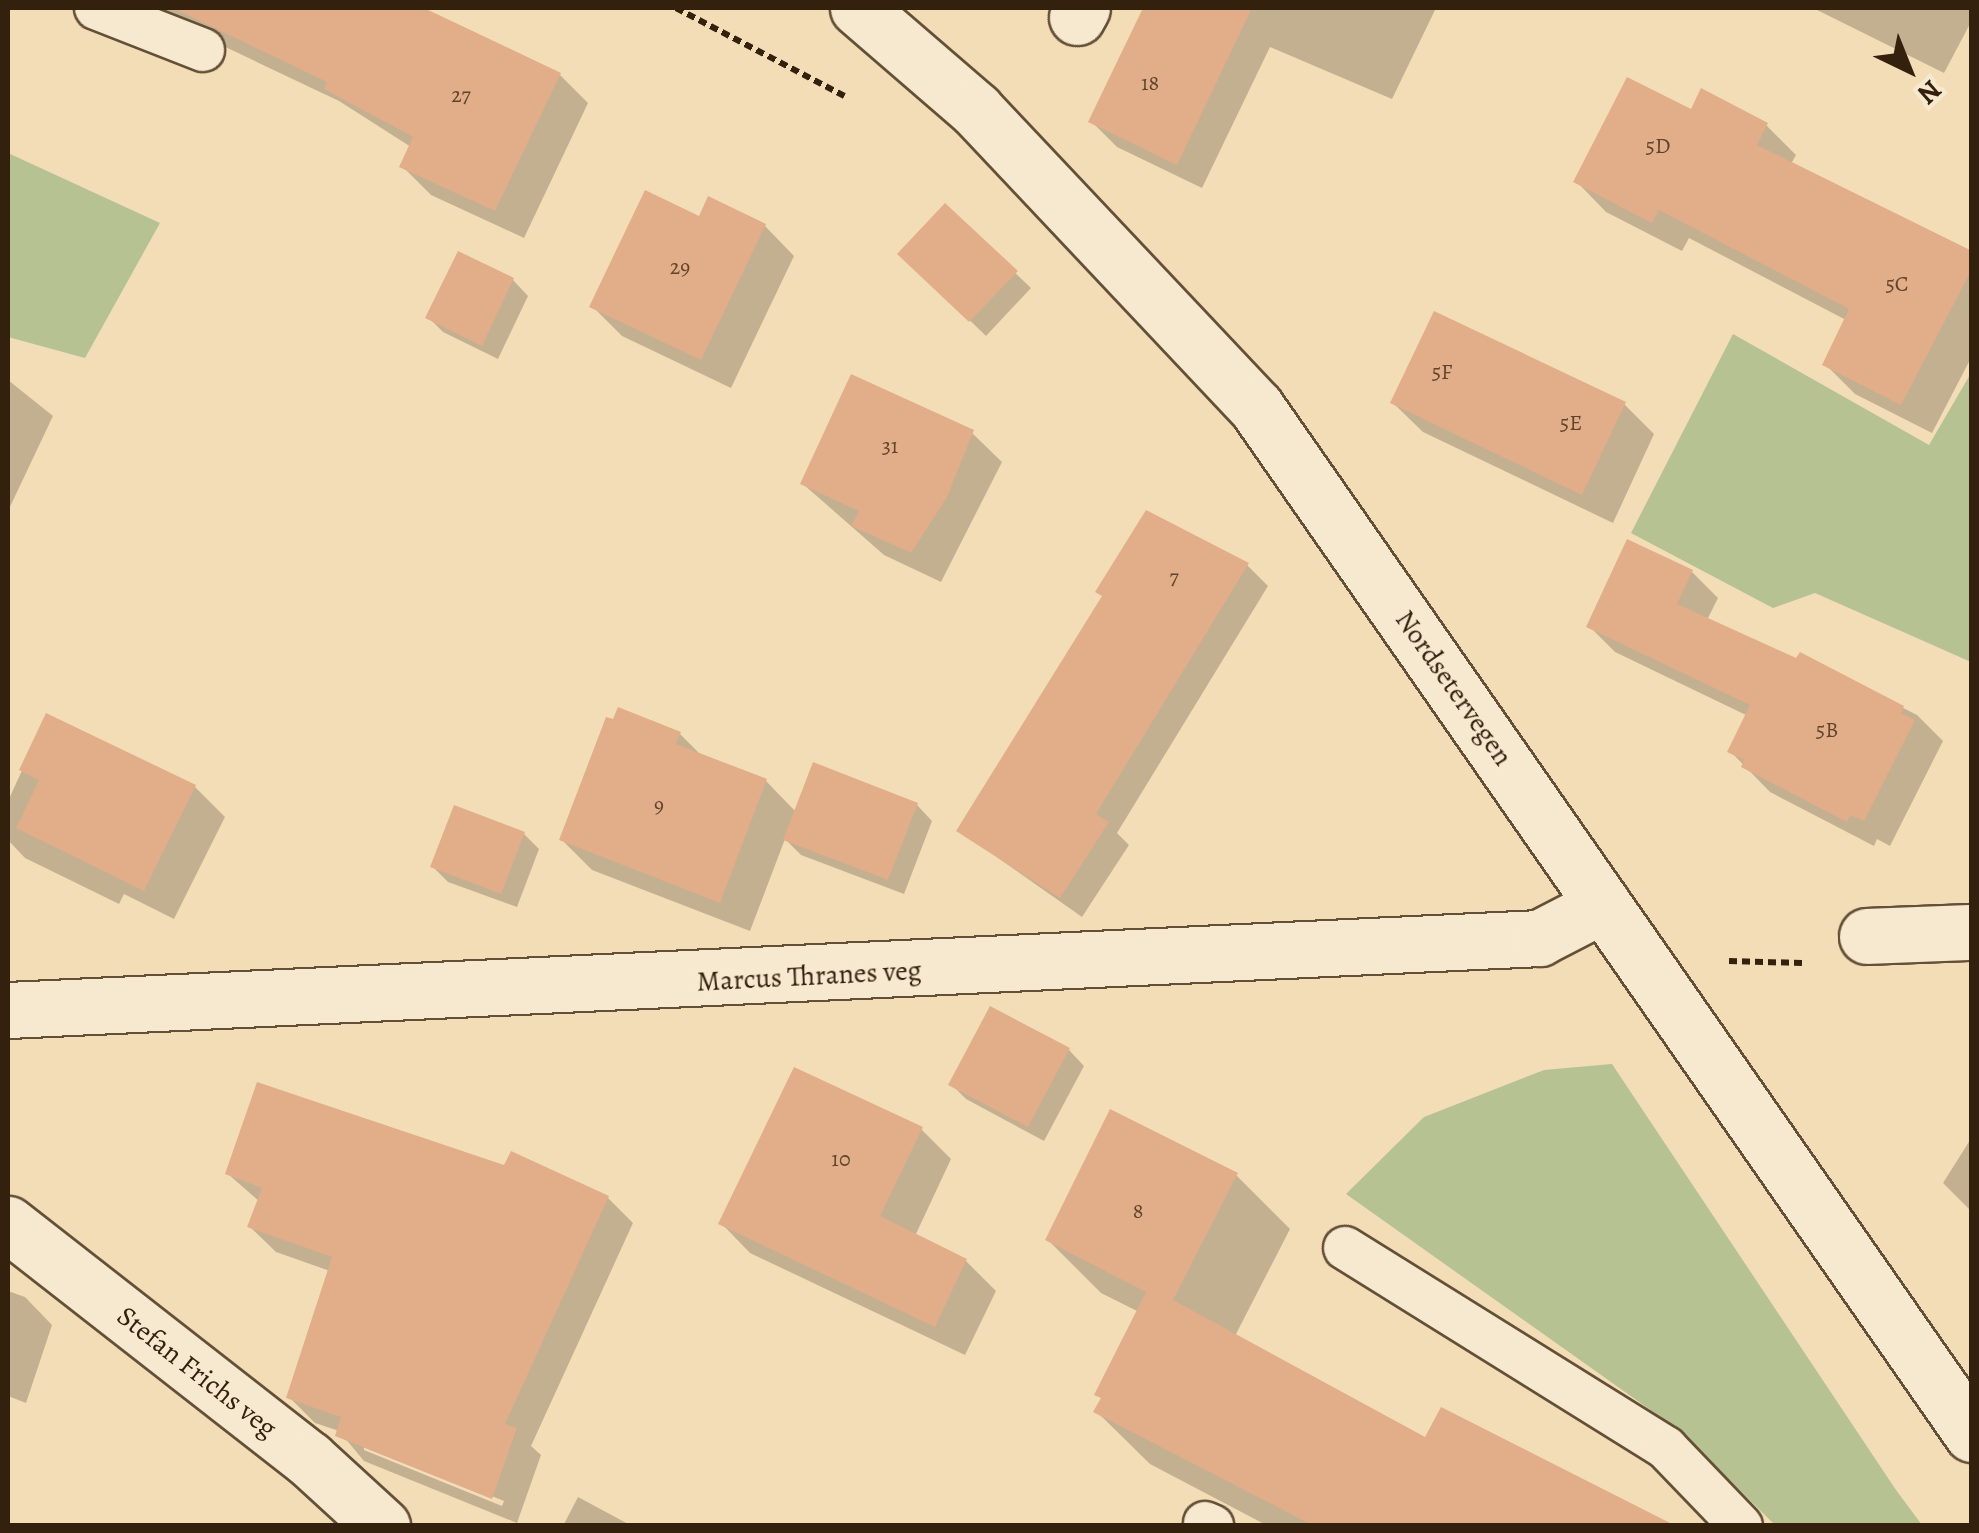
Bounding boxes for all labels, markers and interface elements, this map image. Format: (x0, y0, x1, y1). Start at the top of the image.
north arrow (1859, 20, 1959, 120)
house number: 18 (1141, 71, 1159, 97)
text: N (1909, 71, 1950, 113)
house number: 27 (451, 83, 471, 109)
house number: 5D (1646, 134, 1670, 160)
house number: 29 (670, 255, 690, 281)
house number: 5C (1885, 272, 1909, 298)
house number: 5F (1432, 360, 1452, 386)
house number: 5E (1560, 411, 1582, 437)
house number: 31 (882, 434, 898, 460)
house number: 7 (1169, 565, 1179, 591)
street label: Nordsetervegen (1388, 604, 1520, 772)
house number: 5B (1816, 718, 1838, 744)
house number: 9 (654, 793, 664, 819)
street label: Marcus Thranes veg (696, 953, 922, 999)
house number: 10 (831, 1147, 851, 1173)
house number: 8 (1133, 1199, 1143, 1225)
street label: Stefan Frichs veg (110, 1299, 284, 1445)

